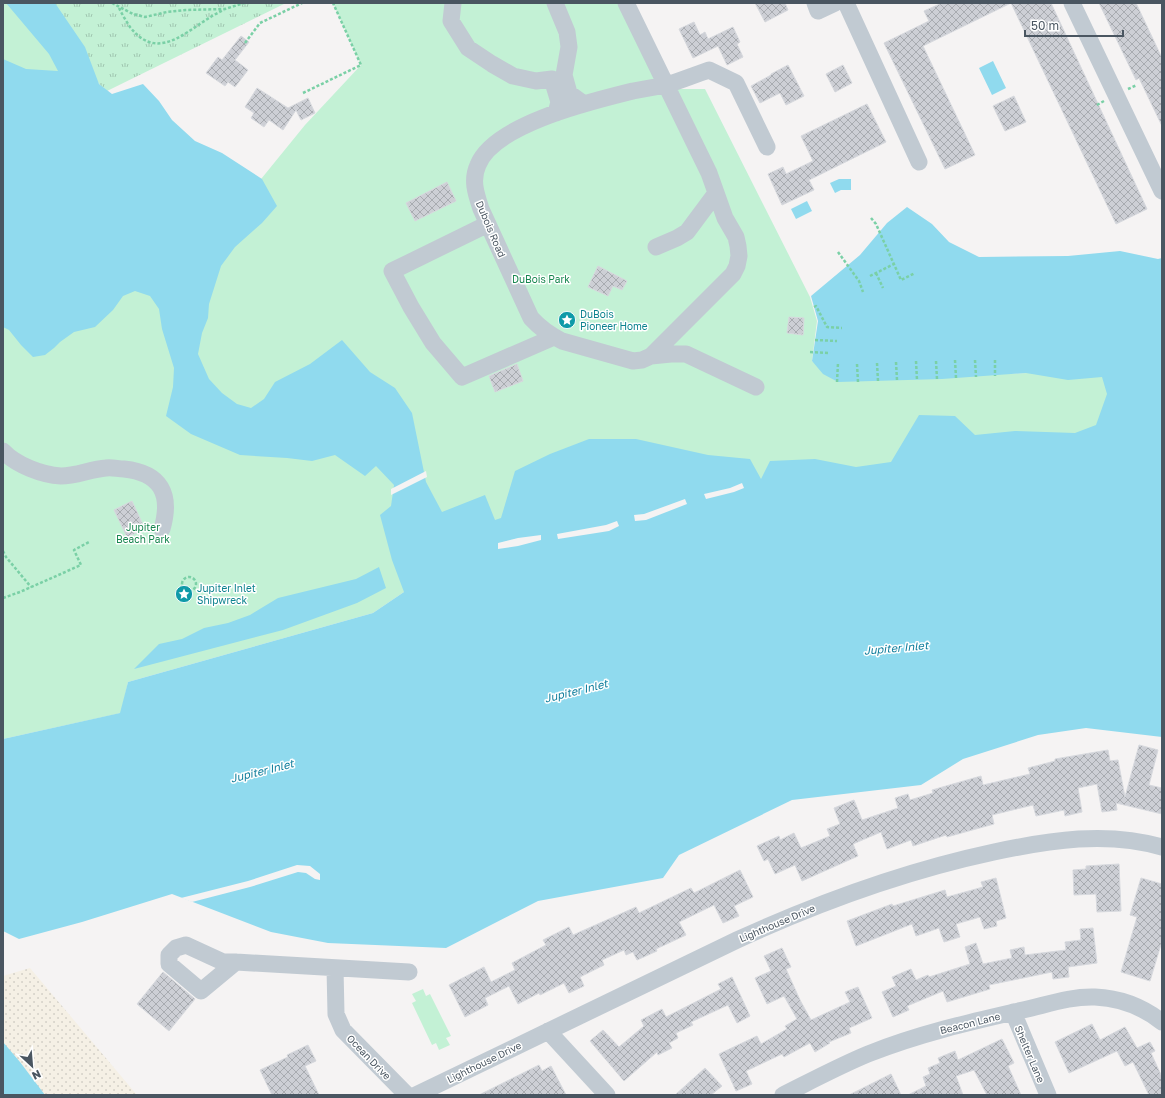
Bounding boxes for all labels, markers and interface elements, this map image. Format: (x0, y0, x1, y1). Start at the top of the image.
scale bar (1025, 12, 1123, 38)
text: 50 m (1031, 18, 1059, 33)
street label: Dubois Road (474, 199, 508, 259)
park label: DuBois Park (512, 273, 570, 285)
place label: DuBois Pioneer Home (580, 308, 648, 332)
place icon: DuBois Pioneer Home (557, 310, 577, 330)
park label: Jupiter Beach Park (116, 521, 170, 545)
place label: Jupiter Inlet Shipwreck (197, 582, 256, 606)
place icon: Jupiter Inlet Shipwreck (174, 584, 194, 604)
water label: Jupiter Inlet (863, 638, 930, 658)
water label: Jupiter Inlet (543, 676, 611, 706)
water label: Jupiter Inlet (229, 756, 297, 786)
street label: Lighthouse Drive (737, 902, 817, 944)
street label: Beacon Lane (939, 1010, 1002, 1036)
street label: Shelter Lane (1013, 1024, 1048, 1085)
street label: Ocean Drive (345, 1032, 394, 1082)
street label: Lighthouse Drive (445, 1039, 523, 1085)
north arrow (12, 1046, 52, 1086)
text: N (30, 1068, 43, 1083)

